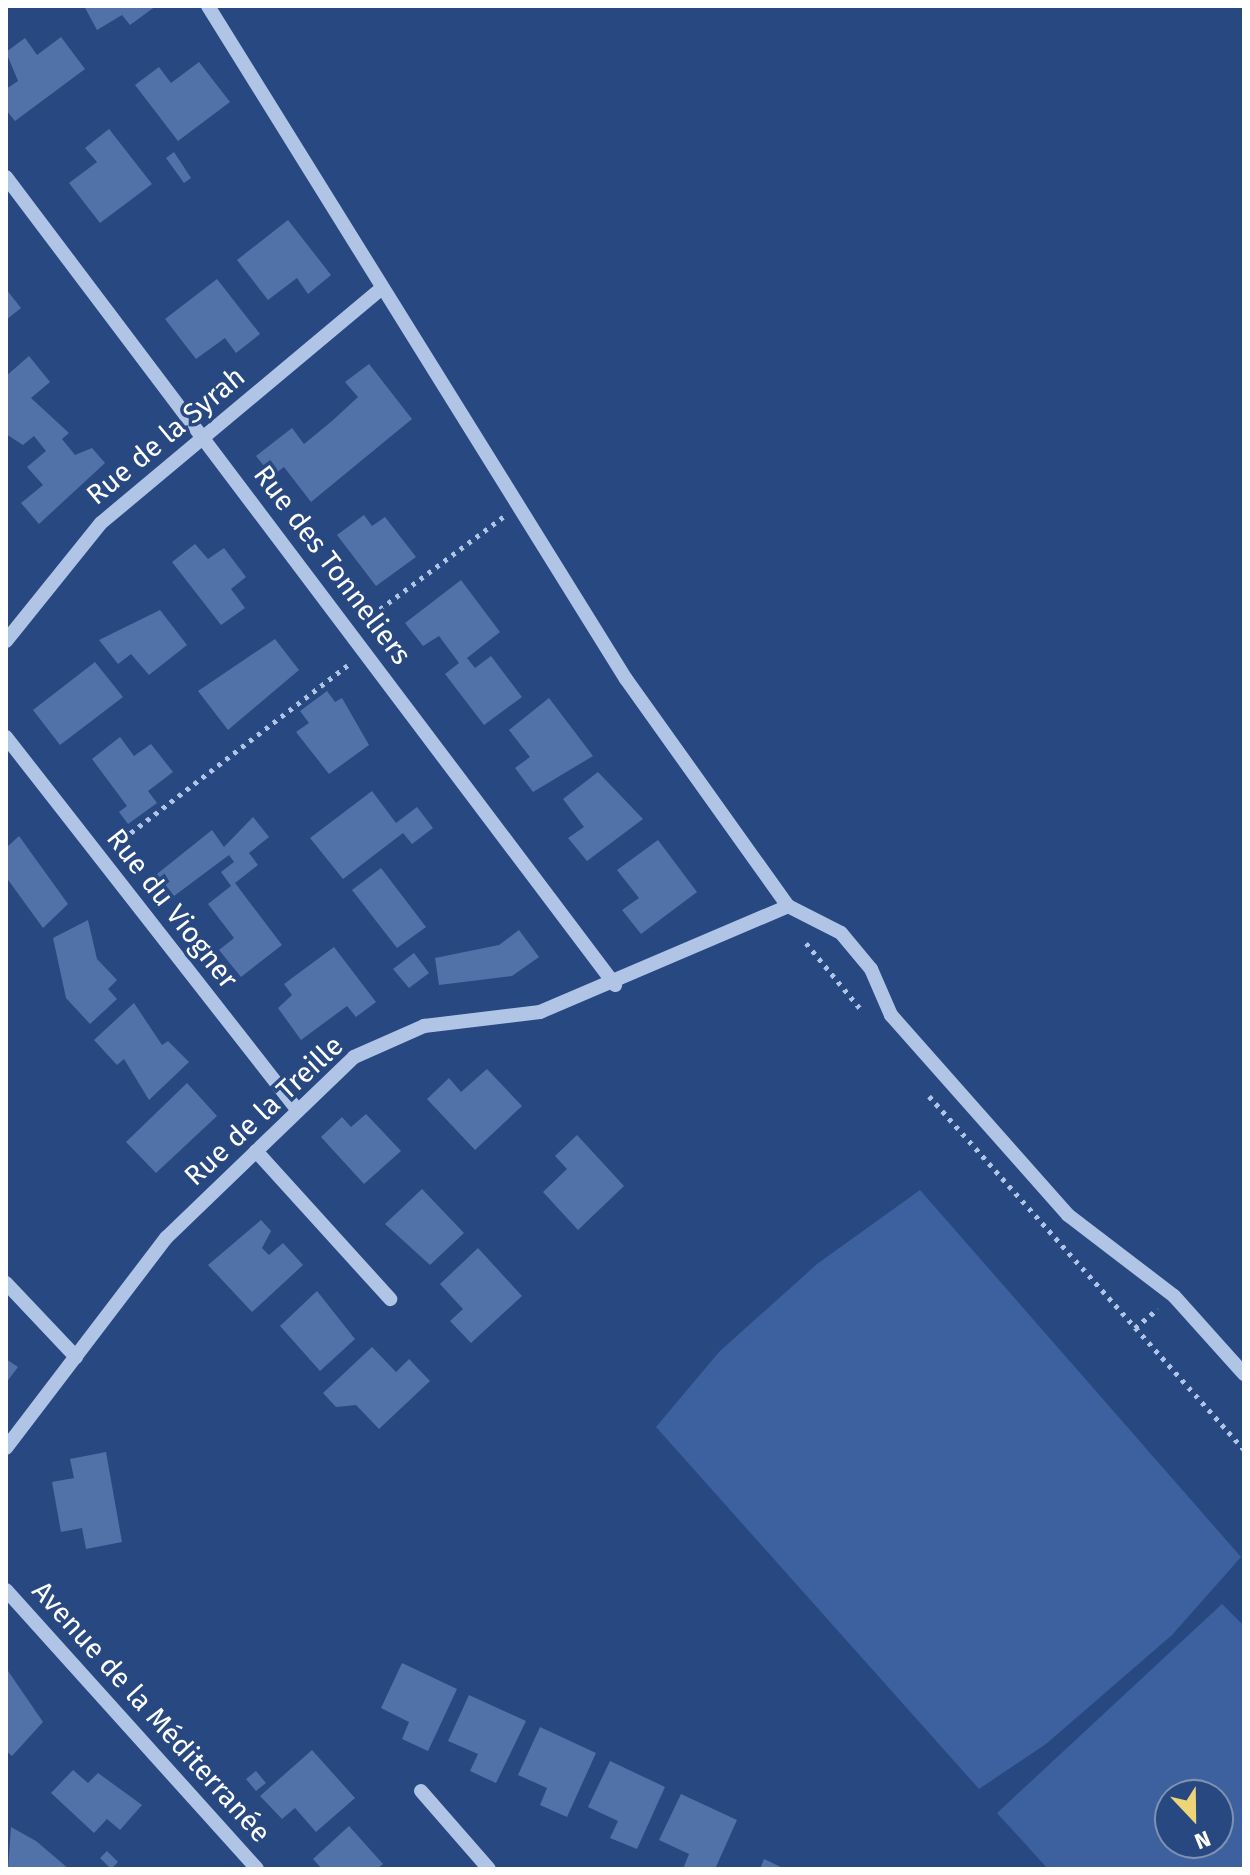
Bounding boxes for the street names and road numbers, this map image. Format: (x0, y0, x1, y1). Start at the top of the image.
street label: Rue de la Syrah (80, 360, 252, 512)
street label: Rue des Tonneliers (246, 459, 418, 671)
street label: Rue du Viogner (99, 823, 245, 995)
street label: Rue de la Treille (178, 1029, 350, 1193)
street label: Avenue de la Méditerranée (25, 1574, 277, 1850)

